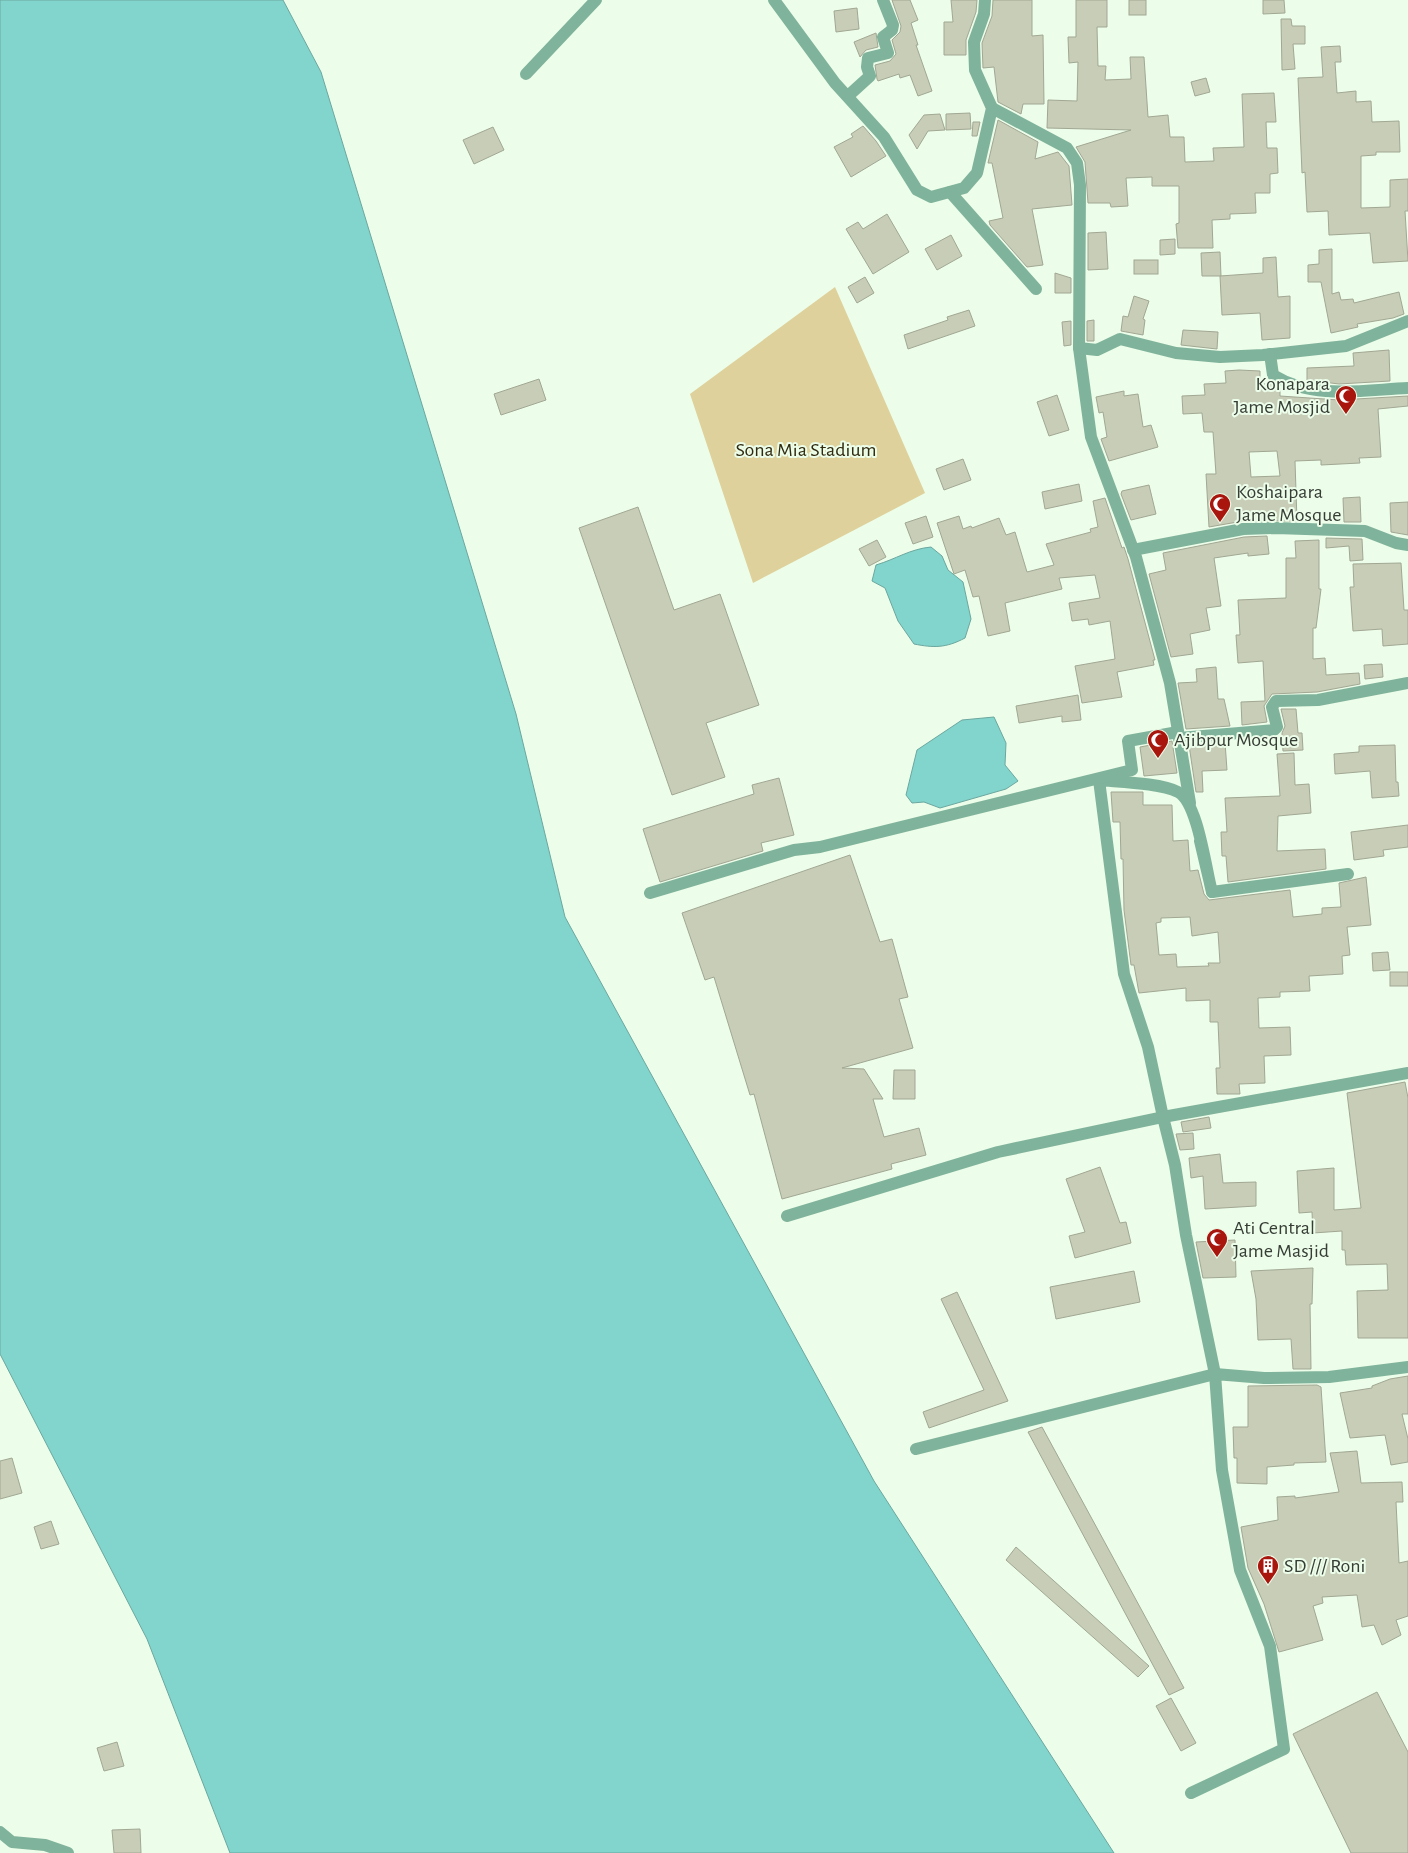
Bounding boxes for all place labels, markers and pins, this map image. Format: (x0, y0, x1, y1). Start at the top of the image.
place label: Konapara Jame Mosjid (1234, 374, 1330, 417)
mosque icon: Konapara Jame Mosjid (1334, 384, 1358, 415)
place label: Koshaipara Jame Mosque (1236, 482, 1342, 525)
mosque icon: Koshaipara Jame Mosque (1208, 492, 1232, 523)
mosque icon: Ajibpur Mosque (1146, 728, 1170, 759)
place label: Ajibpur Mosque (1174, 730, 1298, 750)
place label: Ati Central Jame Masjid (1233, 1218, 1329, 1261)
mosque icon: Ati Central Jame Masjid (1205, 1227, 1229, 1258)
building icon: SD /// Roni (1256, 1554, 1280, 1585)
place label: SD /// Roni (1284, 1556, 1365, 1576)

